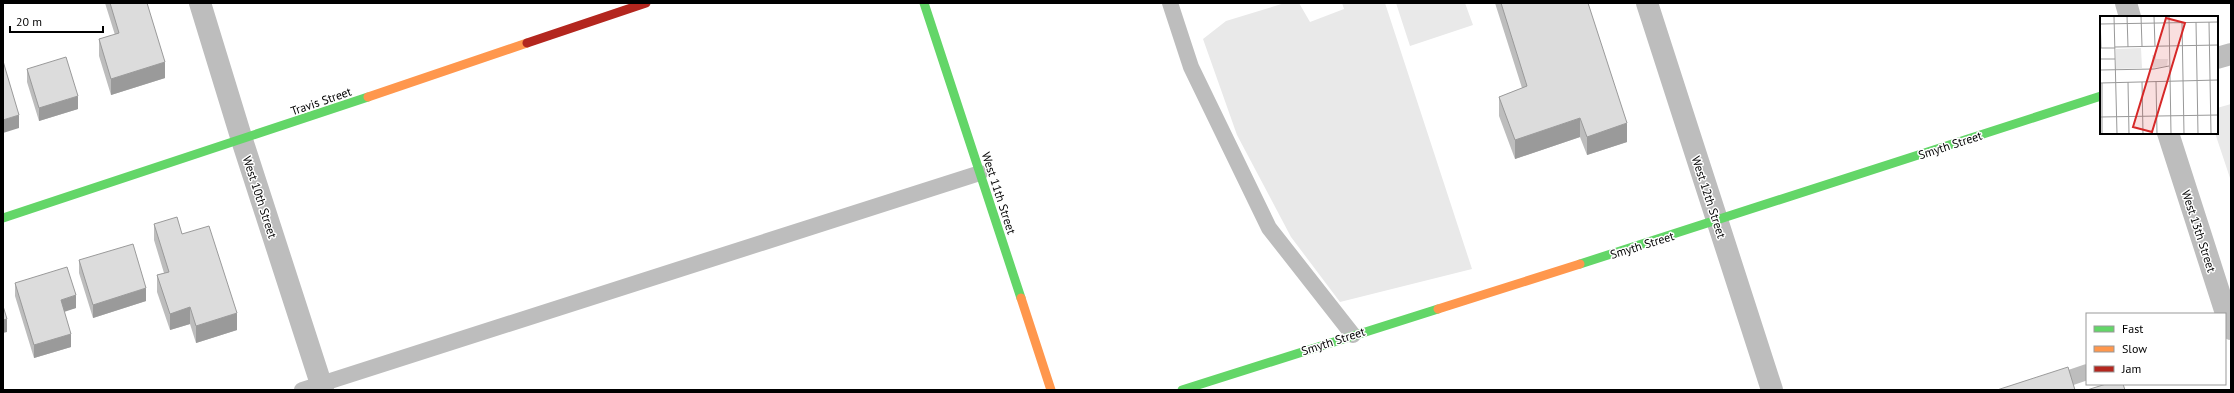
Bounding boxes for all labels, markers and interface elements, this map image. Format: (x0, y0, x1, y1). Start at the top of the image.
scale bar (10, 8, 103, 34)
text: 20 m (16, 14, 42, 29)
inset map (2100, 16, 2218, 134)
street label: Travis Street (289, 84, 353, 118)
street label: Smyth Street (1916, 128, 1984, 162)
street label: West 11th Street (979, 150, 1019, 236)
street label: West 10th Street (240, 154, 280, 240)
street label: West 12th Street (1689, 154, 1729, 240)
street label: West 13th Street (2179, 188, 2219, 274)
street label: Smyth Street (1608, 228, 1676, 262)
legend (2086, 313, 2226, 385)
text: Fast (2122, 321, 2143, 336)
street label: Smyth Street (1299, 324, 1367, 358)
text: Slow (2122, 341, 2147, 356)
text: Jam (2121, 361, 2141, 376)

